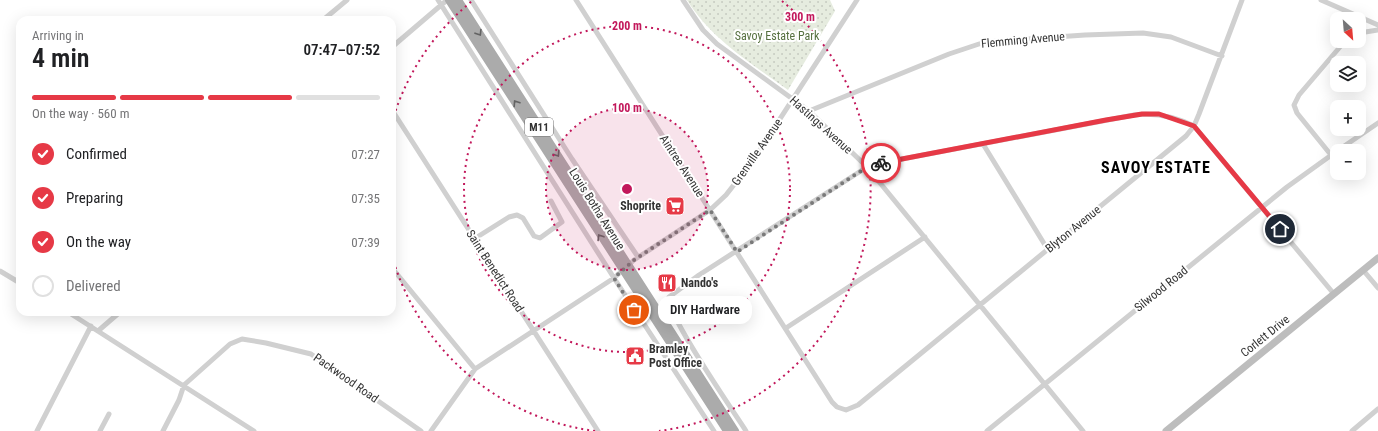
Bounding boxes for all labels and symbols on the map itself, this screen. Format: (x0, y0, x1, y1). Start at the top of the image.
text: 300 m (785, 10, 815, 24)
north arrow (1330, 12, 1366, 48)
text: 200 m (612, 19, 642, 33)
one-way arrow (474, 29, 482, 36)
park label: Savoy Estate Park (735, 29, 820, 43)
street label: Flemming Avenue (981, 29, 1066, 51)
street label: Hastings Avenue (787, 93, 855, 157)
one-way arrow (513, 101, 520, 108)
text: 100 m (612, 101, 642, 115)
street label: Grenville Avenue (729, 116, 785, 188)
road number: M11 (525, 118, 553, 136)
street label: Aintree Avenue (657, 132, 707, 200)
courier (861, 143, 901, 183)
one-way arrow (552, 150, 560, 157)
district label: SAVOY ESTATE (1101, 158, 1211, 177)
street label: Louis Botha Avenue (566, 166, 628, 253)
centre of rings (620, 182, 634, 196)
supermarket icon: Shoprite (664, 195, 686, 217)
place label: Shoprite (620, 199, 661, 213)
street label: Blyton Avenue (1043, 202, 1104, 255)
pin (1263, 212, 1297, 246)
street label: Saint Benedict Road (463, 227, 527, 315)
one-way arrow (598, 234, 605, 241)
street label: Silwood Road (1132, 263, 1190, 315)
restaurant icon: Nando's (656, 272, 678, 294)
place label: Nando's (681, 276, 719, 290)
pin (617, 293, 651, 327)
callout: DIY Hardware (658, 296, 752, 324)
street label: Corlett Drive (1238, 312, 1292, 360)
place label: Bramley Post Office (649, 342, 702, 370)
public building icon: Bramley Post Office (624, 345, 646, 367)
street label: Packwood Road (311, 350, 381, 406)

